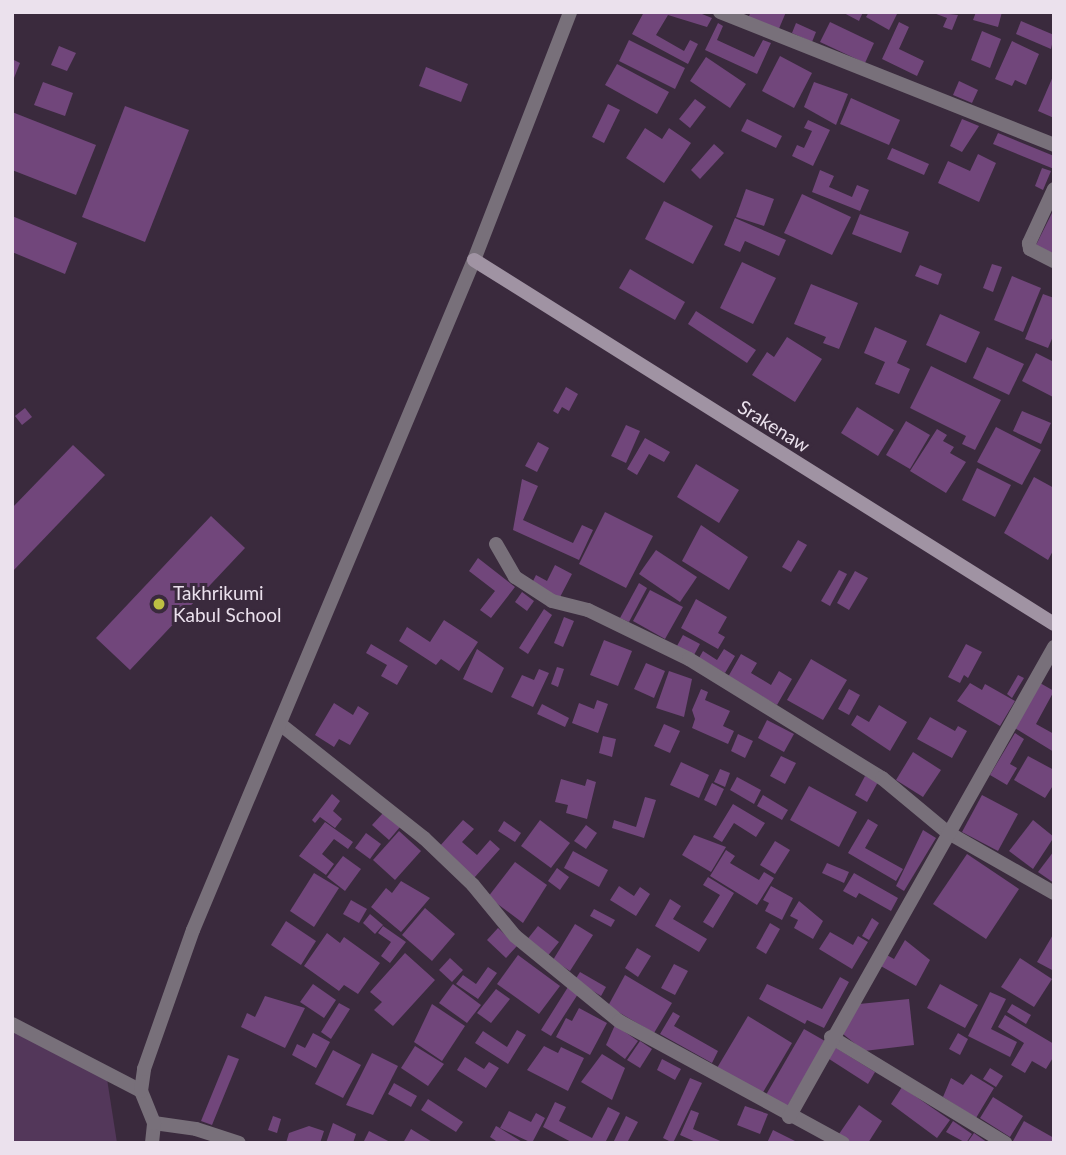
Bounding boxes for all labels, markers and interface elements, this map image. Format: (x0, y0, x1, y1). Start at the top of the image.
street label: Srakenaw (734, 395, 814, 457)
place label: Takhrikumi Kabul School (173, 582, 282, 626)
marker: Takhrikumi Kabul School (151, 596, 167, 612)

